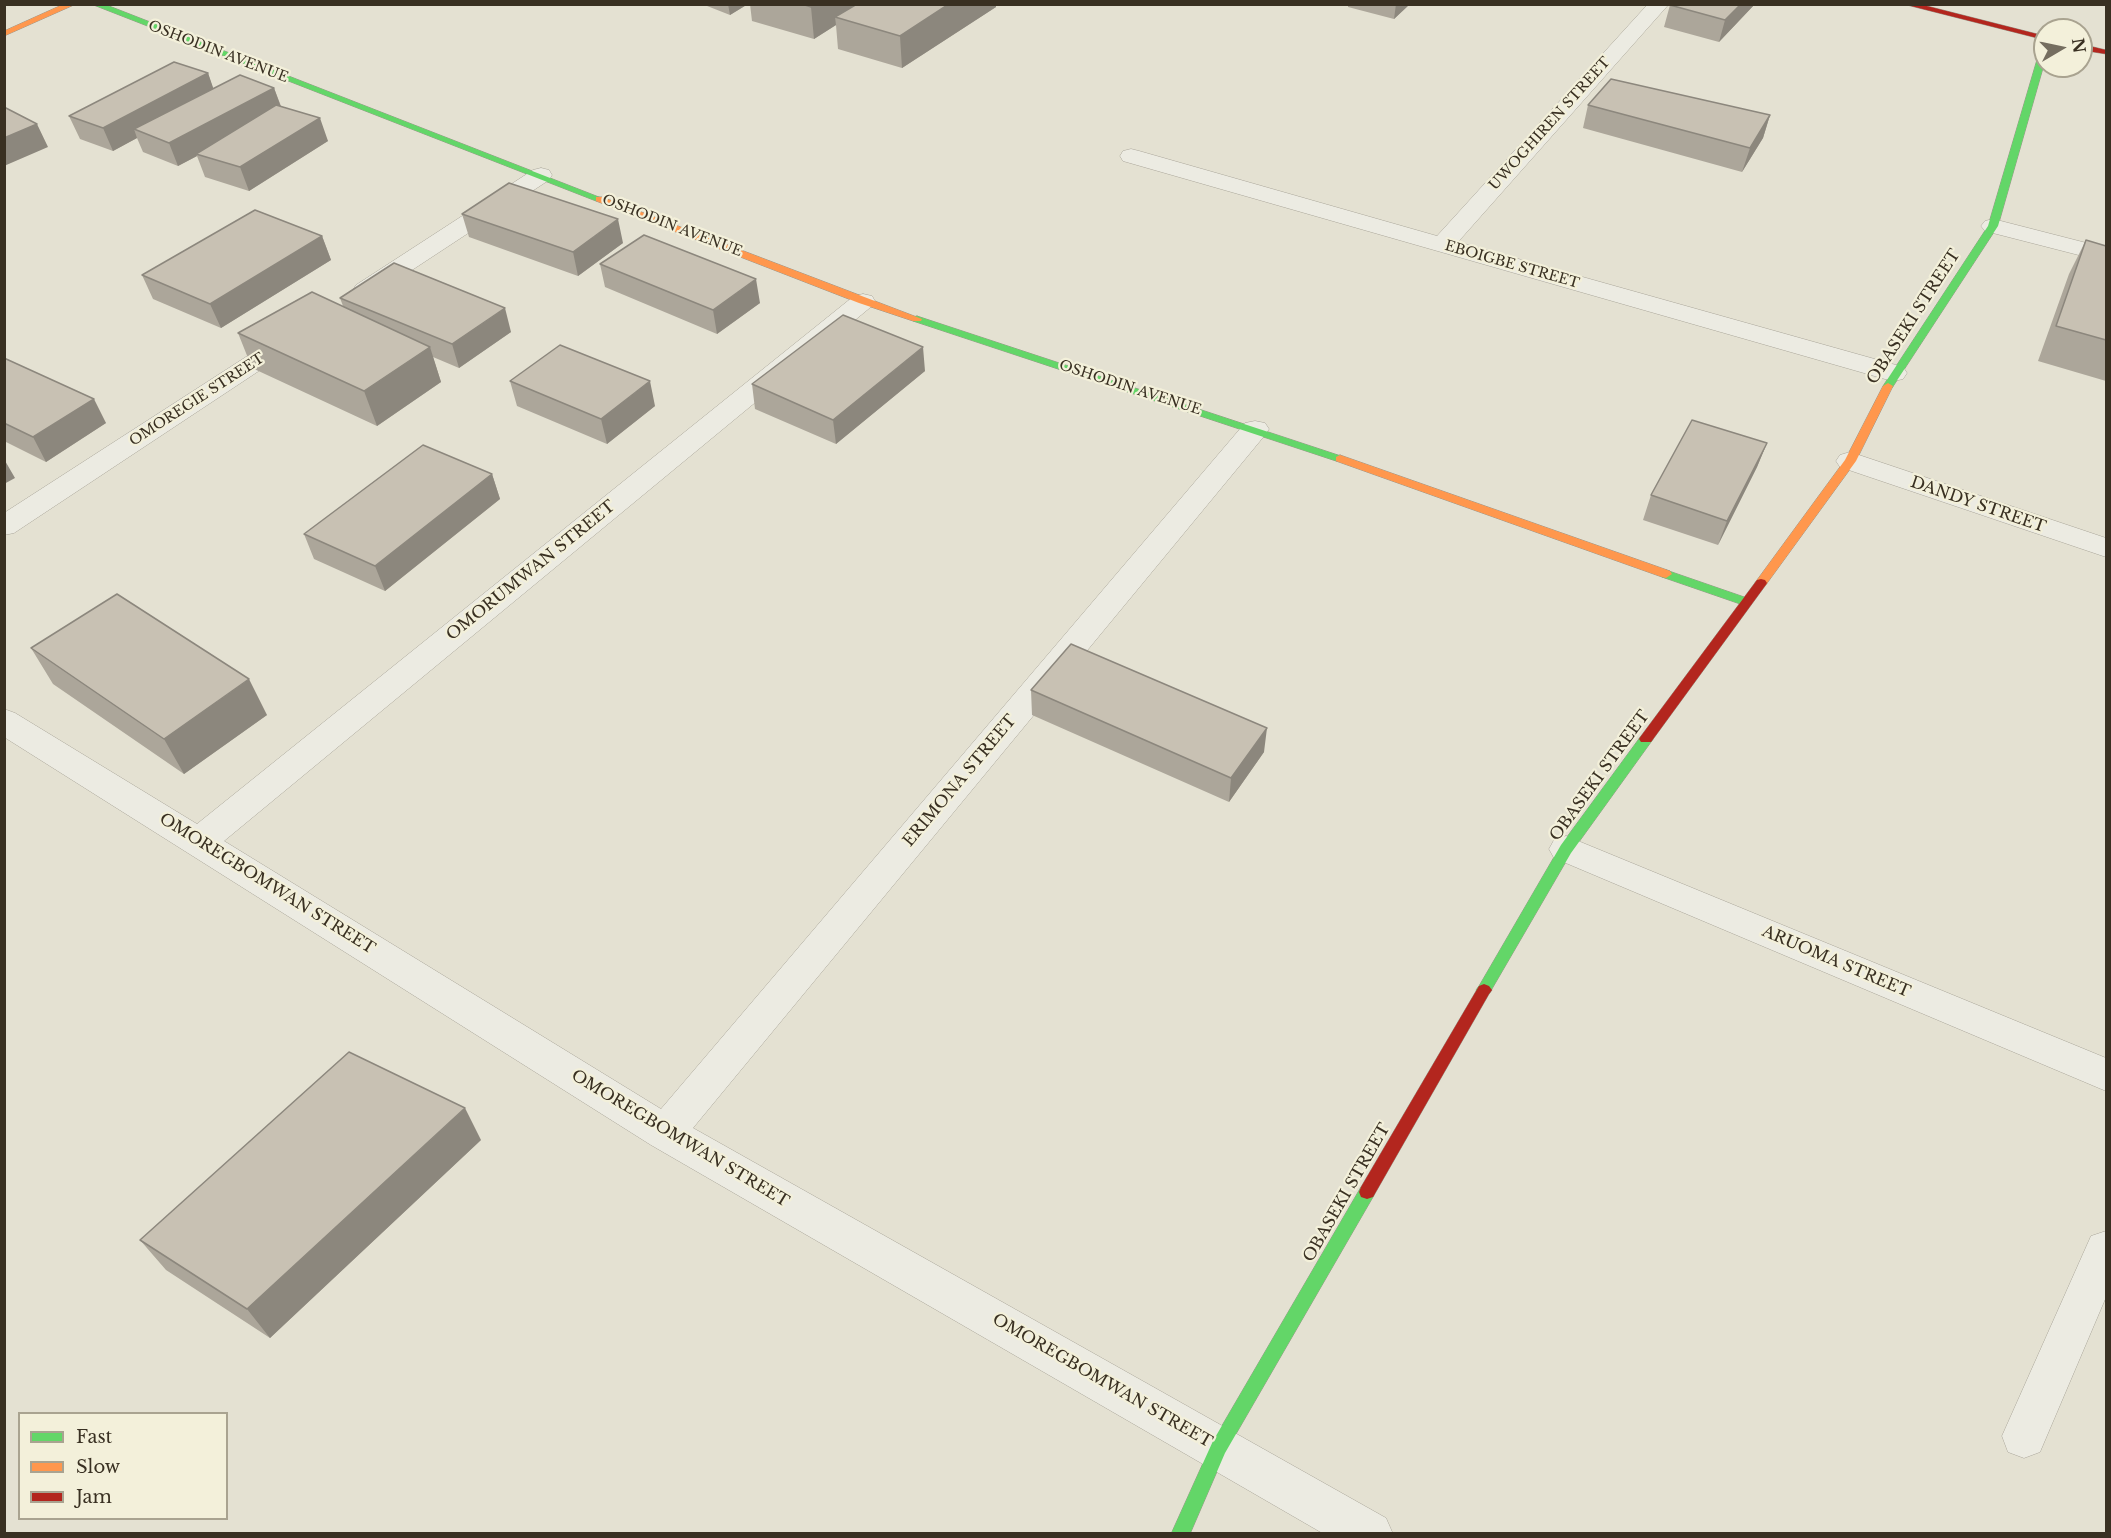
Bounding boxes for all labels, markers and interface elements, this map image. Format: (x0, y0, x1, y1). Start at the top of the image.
street label: OSHODIN AVENUE (146, 18, 290, 86)
north arrow (2033, 18, 2093, 78)
text: N (2068, 36, 2090, 54)
street label: UWOGHIREN STREET (1486, 54, 1614, 194)
street label: OSHODIN AVENUE (600, 192, 744, 260)
street label: EBOIGBE STREET (1443, 238, 1581, 292)
street label: OBASEKI STREET (1863, 246, 1965, 388)
street label: OMOREGIE STREET (126, 350, 268, 450)
street label: OSHODIN AVENUE (1057, 357, 1203, 419)
street label: DANDY STREET (1908, 473, 2048, 537)
street label: OMORUMWAN STREET (443, 497, 619, 645)
street label: OBASEKI STREET (1546, 707, 1654, 845)
street label: ERIMONA STREET (899, 711, 1021, 851)
street label: OMOREGBOMWAN STREET (156, 809, 378, 959)
street label: ARUOMA STREET (1759, 922, 1913, 1002)
street label: OMOREGBOMWAN STREET (568, 1066, 792, 1212)
street label: OBASEKI STREET (1300, 1120, 1394, 1266)
street label: OMOREGBOMWAN STREET (989, 1310, 1215, 1452)
legend (18, 1412, 228, 1520)
text: Fast (76, 1426, 112, 1448)
text: Slow (76, 1456, 120, 1478)
text: Jam (76, 1486, 112, 1508)

